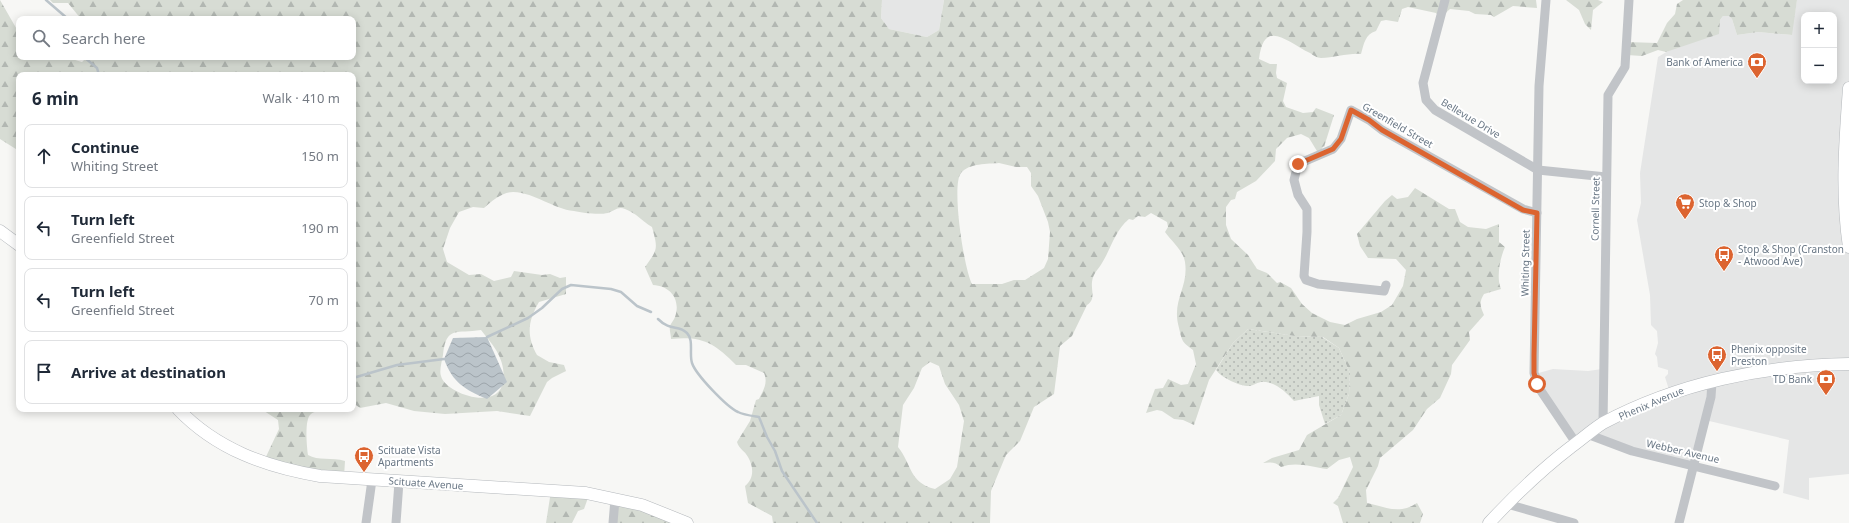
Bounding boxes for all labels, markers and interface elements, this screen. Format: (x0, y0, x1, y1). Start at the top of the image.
map controls (1801, 12, 1837, 84)
button: + (1801, 12, 1837, 48)
search box (16, 16, 356, 60)
icon: search (30, 27, 52, 49)
text: Search here (62, 28, 145, 48)
button: − (1801, 48, 1837, 84)
bank icon: Bank of America (1746, 51, 1768, 79)
place label: Bank of America (1666, 55, 1743, 69)
text: 6 min (32, 87, 79, 110)
text: Walk · 410 m (262, 89, 340, 107)
street label: Bellevue Drive (1439, 95, 1504, 141)
street label: Greenfield Street (1360, 99, 1436, 151)
text: Continue (71, 137, 139, 157)
icon: ahead (33, 145, 55, 167)
text: 150 m (301, 147, 339, 165)
route end (1289, 155, 1307, 173)
text: Whiting Street (71, 157, 158, 175)
street label: Cornell Street (1587, 176, 1603, 241)
supermarket icon: Stop & Shop (1674, 192, 1696, 220)
place label: Stop & Shop (1699, 196, 1757, 210)
text: Turn left (71, 209, 135, 229)
icon: left (33, 217, 55, 239)
text: 190 m (301, 219, 339, 237)
text: Greenfield Street (71, 229, 174, 247)
street label: Whiting Street (1517, 229, 1533, 297)
place label: Stop & Shop (Cranston - Atwood Ave) (1738, 242, 1844, 268)
bus stop icon: Stop & Shop (Cranston - Atwood Ave) (1713, 244, 1735, 272)
text: Turn left (71, 281, 135, 301)
icon: left (33, 289, 55, 311)
text: 70 m (309, 291, 339, 309)
text: Greenfield Street (71, 301, 174, 319)
place label: Phenix opposite Preston (1731, 342, 1807, 368)
bus stop icon: Phenix opposite Preston (1706, 344, 1728, 372)
icon: arrive (33, 361, 55, 383)
text: Arrive at destination (71, 362, 226, 382)
bank icon: TD Bank (1815, 368, 1837, 396)
place label: TD Bank (1773, 372, 1813, 386)
route start (1528, 375, 1546, 393)
street label: Phenix Avenue (1616, 383, 1686, 423)
street label: Webber Avenue (1645, 436, 1721, 466)
place label: Scituate Vista Apartments (378, 443, 441, 469)
bus stop icon: Scituate Vista Apartments (353, 445, 375, 473)
street label: Scituate Avenue (388, 473, 464, 493)

